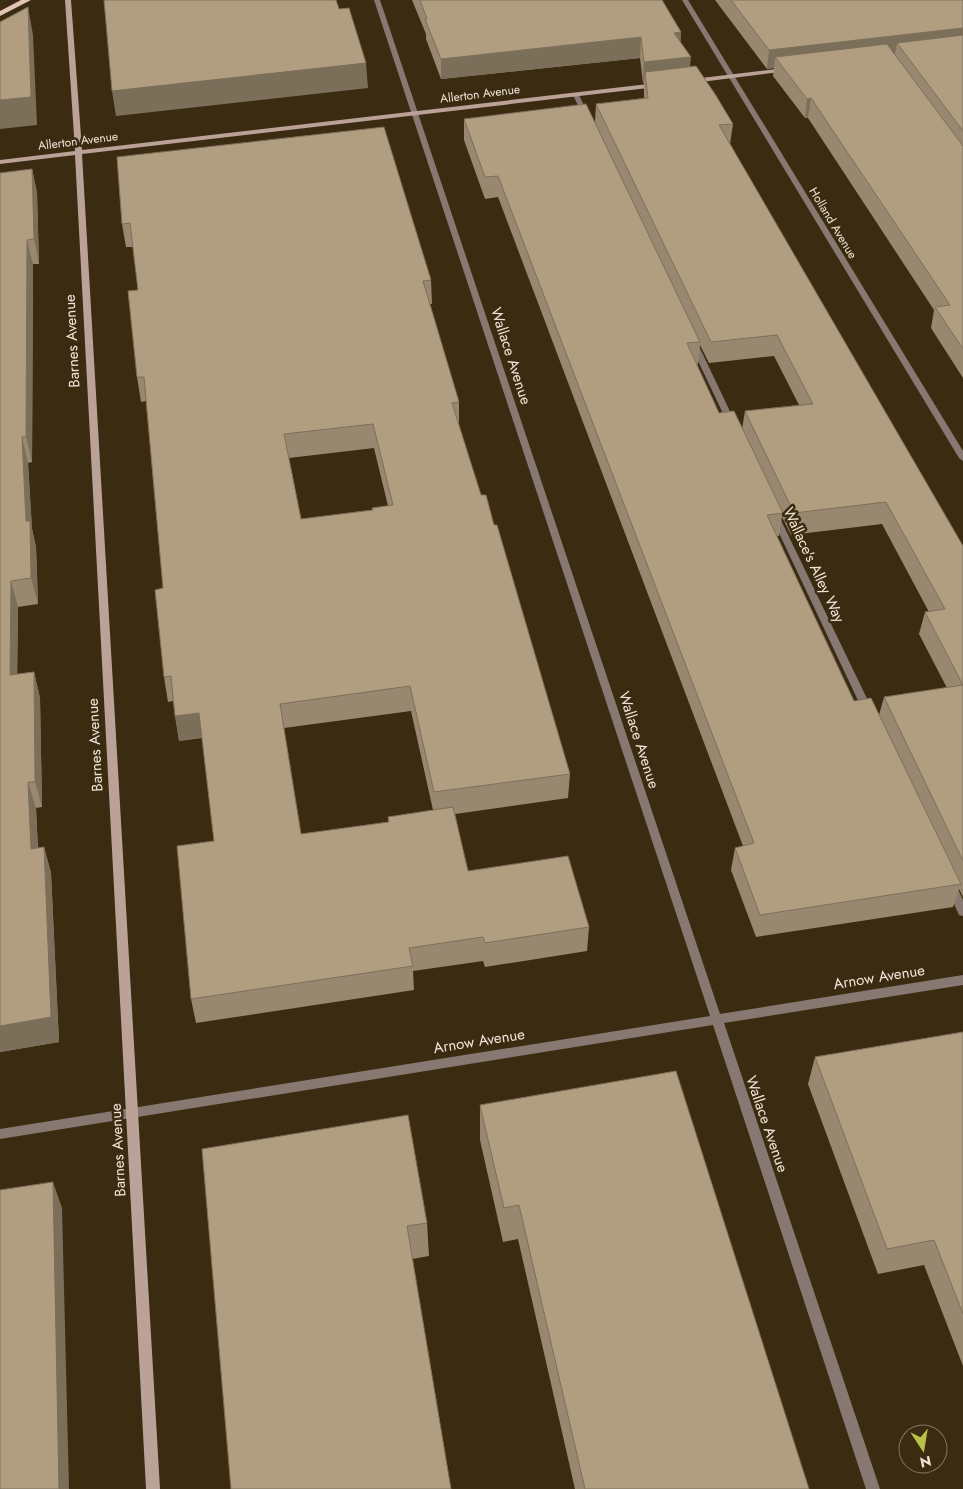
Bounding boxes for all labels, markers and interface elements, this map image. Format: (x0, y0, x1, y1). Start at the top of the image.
street label: Allerton Avenue (439, 80, 521, 108)
street label: Allerton Avenue (37, 127, 119, 155)
street label: Holland Avenue (805, 184, 861, 262)
street label: Barnes Avenue (59, 293, 85, 388)
street label: Wallace Avenue (485, 305, 537, 408)
street label: Wallace's Alley Way (778, 504, 851, 627)
street label: Wallace Avenue (613, 689, 665, 792)
street label: Barnes Avenue (82, 697, 108, 792)
street label: Arnow Avenue (832, 959, 927, 995)
street label: Arnow Avenue (432, 1023, 527, 1059)
street label: Wallace Avenue (740, 1073, 794, 1175)
street label: Barnes Avenue (105, 1102, 131, 1197)
north arrow (898, 1424, 948, 1474)
text: N (918, 1451, 933, 1473)

